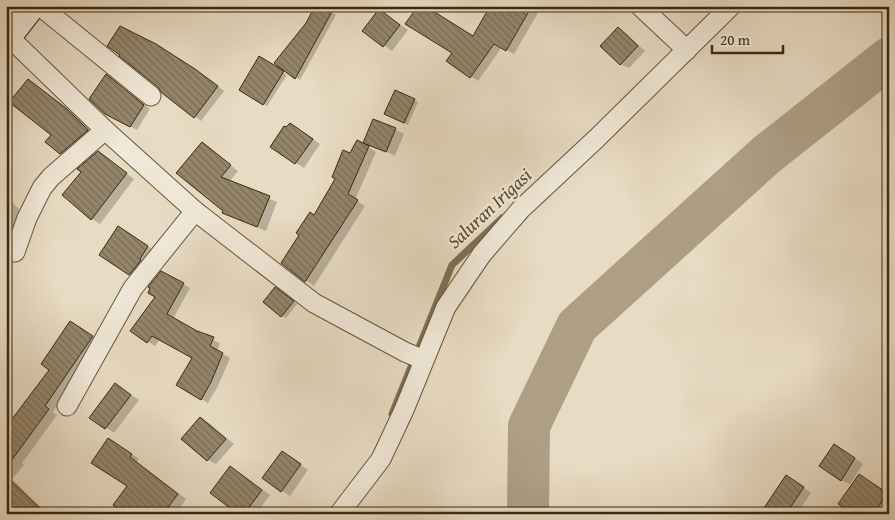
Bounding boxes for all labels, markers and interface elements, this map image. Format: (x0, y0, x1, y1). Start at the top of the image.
scale bar (712, 22, 784, 54)
text: 20 m (720, 29, 751, 50)
water label: Saluran Irigasi (440, 161, 538, 255)

